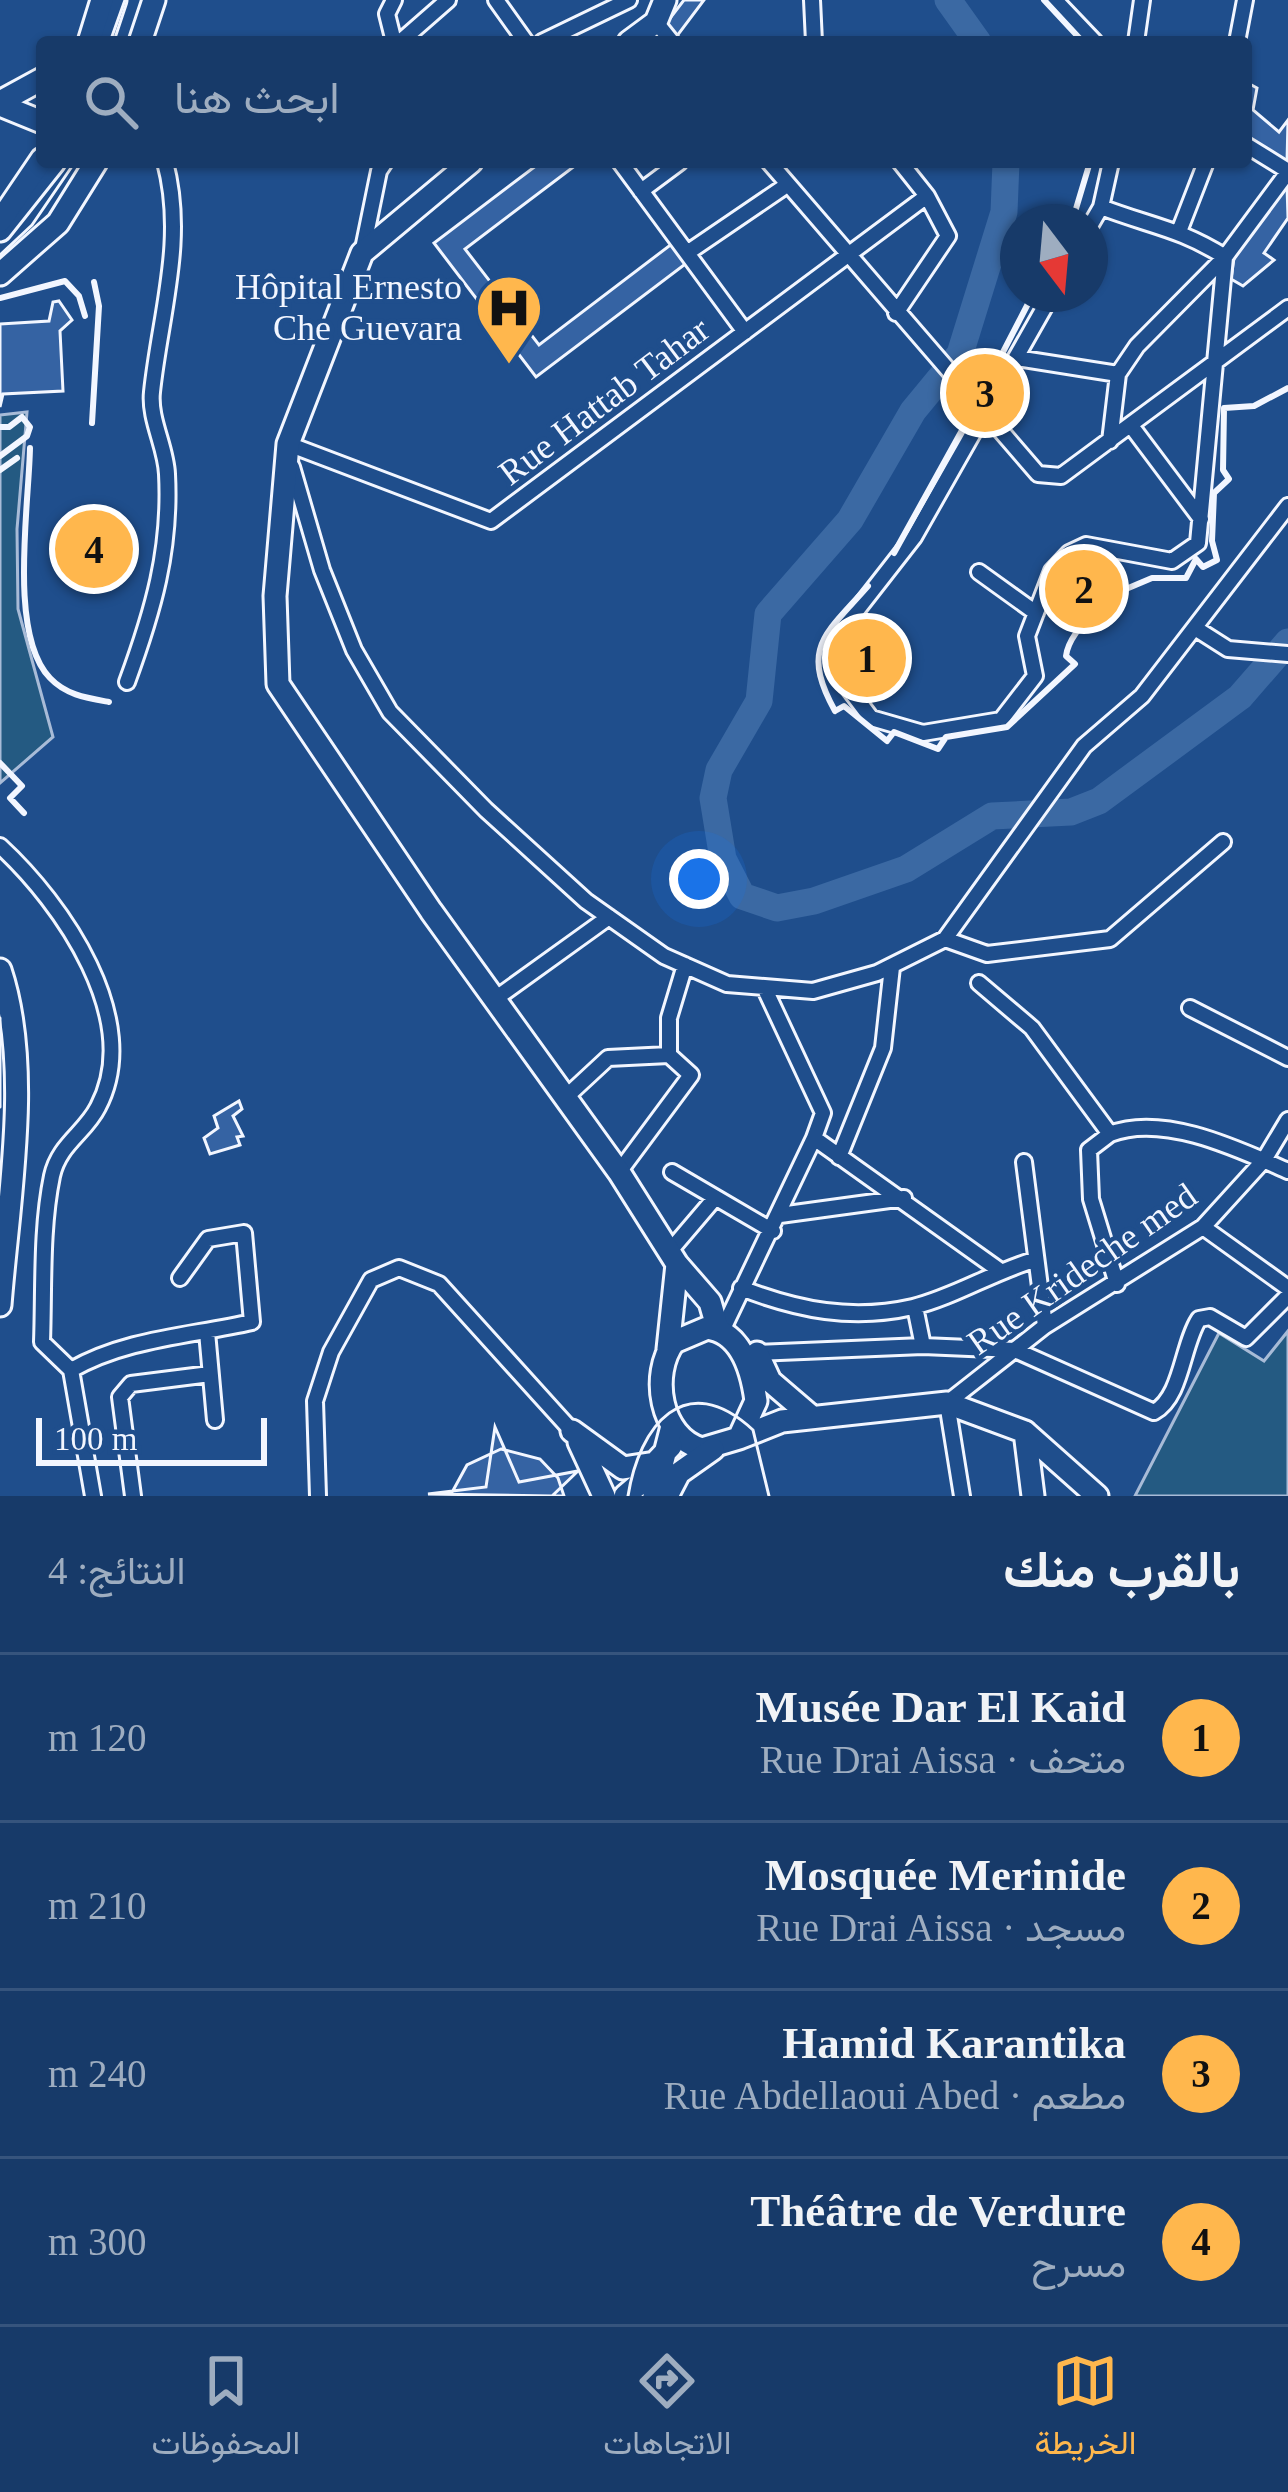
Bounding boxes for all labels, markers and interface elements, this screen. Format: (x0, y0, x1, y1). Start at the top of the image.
search box (36, 36, 1252, 168)
icon: search (78, 69, 144, 135)
text: ابحث هنا (174, 73, 340, 123)
north arrow (1000, 204, 1108, 312)
place label: Hôpital Ernesto Che Guevara (235, 267, 462, 348)
hospital icon: Hôpital Ernesto Che Guevara (474, 273, 544, 367)
street label: Rue Hattab Tahar (491, 309, 717, 493)
pin: 3 (946, 348, 1024, 438)
pin: 4 (55, 504, 133, 594)
pin: 2 (1045, 544, 1123, 634)
pin: 1 (828, 613, 906, 703)
your location (669, 849, 729, 909)
street label: Rue Krideche med (960, 1175, 1204, 1363)
scale bar (36, 1412, 267, 1465)
text: 100 m (54, 1421, 137, 1457)
text: بالقرب منك (1003, 1542, 1240, 1598)
text: النتائج: 4 (48, 1549, 185, 1592)
text: Musée Dar El Kaid (756, 1682, 1126, 1732)
text: 120 m (48, 1716, 147, 1759)
text: 1 (1191, 1716, 1211, 1759)
text: متحف · Rue Drai Aissa (760, 1738, 1126, 1781)
text: Mosquée Merinide (765, 1850, 1126, 1900)
text: 210 m (48, 1884, 147, 1927)
text: 2 (1191, 1884, 1211, 1927)
text: مسجد · Rue Drai Aissa (756, 1906, 1126, 1949)
text: Hamid Karantika (782, 2018, 1126, 2068)
text: 240 m (48, 2052, 147, 2095)
text: 3 (1191, 2052, 1211, 2095)
text: مطعم · Rue Abdellaoui Abed (664, 2074, 1126, 2117)
text: Théâtre de Verdure (750, 2186, 1126, 2236)
text: 300 m (48, 2220, 147, 2263)
text: 4 (1191, 2220, 1211, 2263)
text: مسرح (1031, 2242, 1126, 2285)
tab: المحفوظات (152, 2348, 300, 2472)
tab: الاتجاهات (603, 2348, 731, 2472)
tab: الخريطة (1034, 2348, 1136, 2472)

